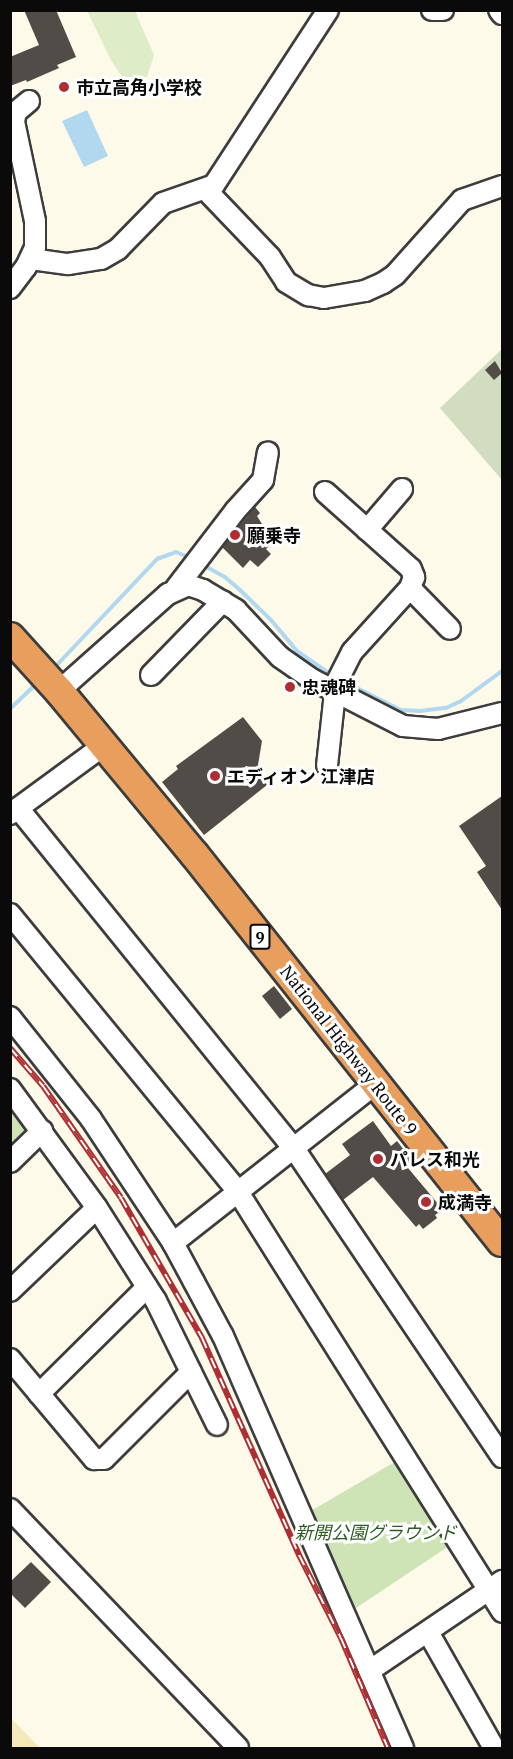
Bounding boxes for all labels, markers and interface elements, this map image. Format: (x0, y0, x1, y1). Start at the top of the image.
place label: 市立高角小学校 (76, 76, 202, 98)
marker: 市立高角小学校 (57, 80, 71, 94)
place label: 願乗寺 (247, 524, 301, 546)
marker: 願乗寺 (228, 528, 242, 542)
place label: 忠魂碑 (302, 676, 356, 698)
marker: 忠魂碑 (283, 680, 297, 694)
place label: エディオン 江津店 (227, 765, 376, 787)
marker: エディオン 江津店 (208, 769, 222, 783)
road number: 9 (248, 924, 272, 950)
street label: National Highway Route 9 (276, 961, 422, 1139)
place label: パレス和光 (390, 1148, 480, 1170)
marker: パレス和光 (371, 1152, 385, 1166)
place label: 成満寺 (438, 1191, 492, 1213)
marker: 成満寺 (419, 1195, 433, 1209)
park label: 新開公園グラウンド (295, 1521, 457, 1543)

